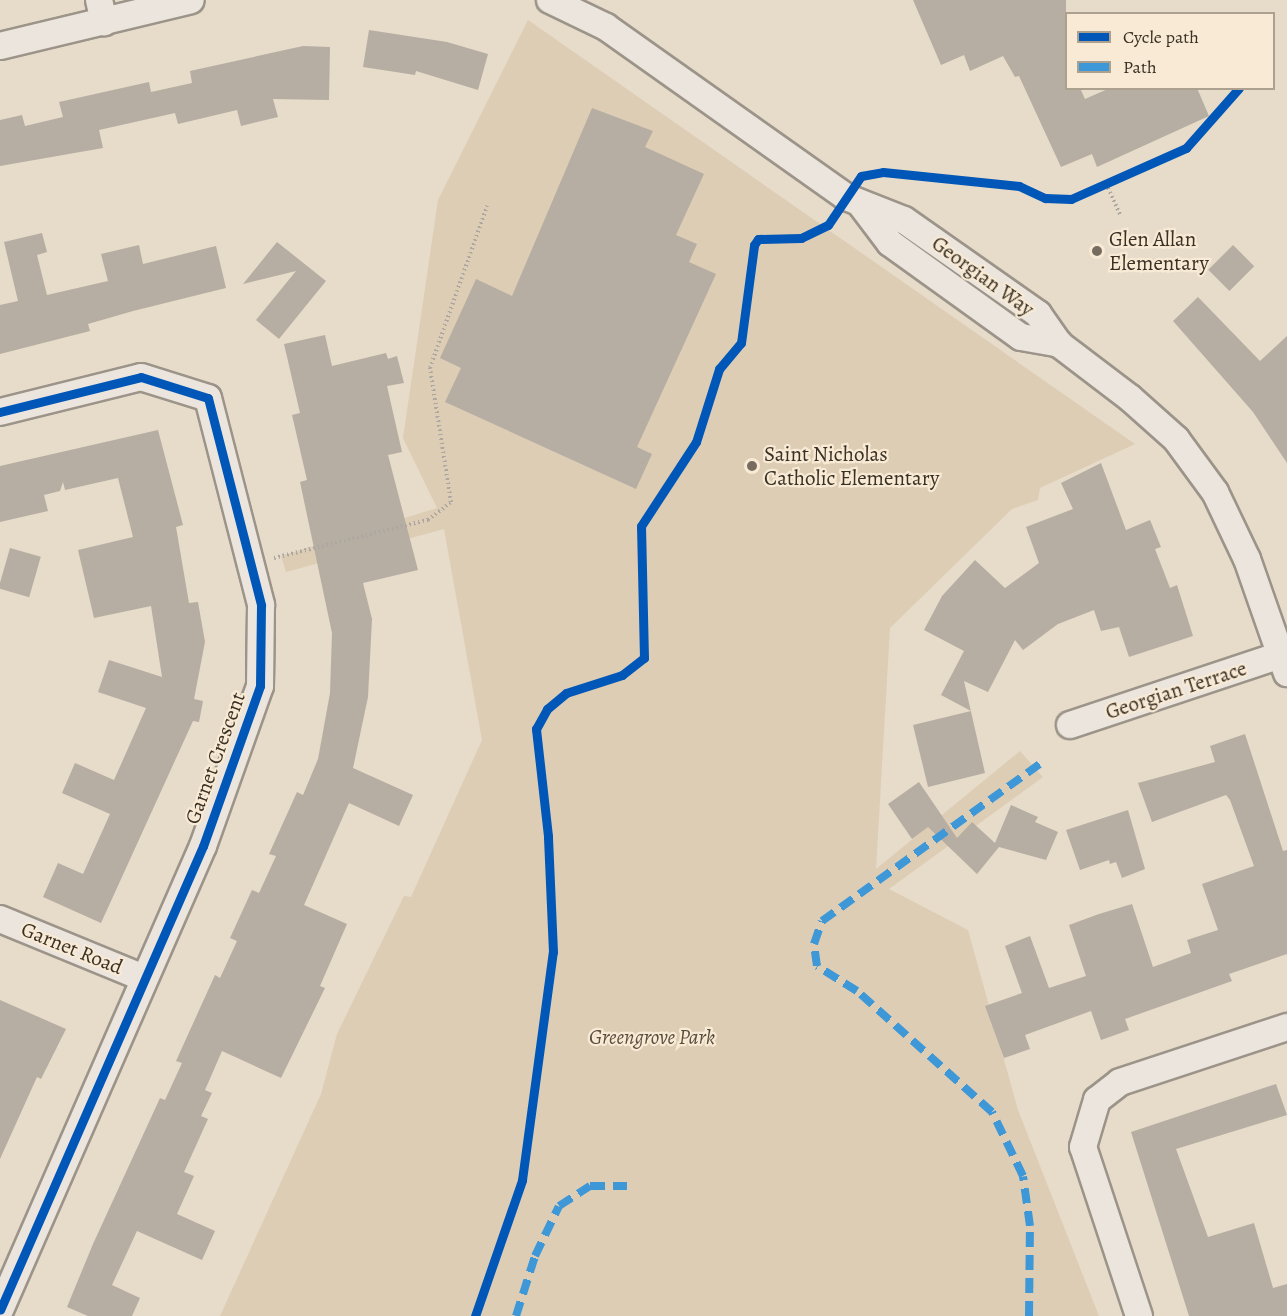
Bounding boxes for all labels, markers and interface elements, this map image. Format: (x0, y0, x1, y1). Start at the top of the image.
legend (1065, 12, 1275, 90)
text: Cycle path (1123, 25, 1199, 49)
text: Path (1123, 55, 1157, 79)
place label: Glen Allan Elementary (1109, 226, 1209, 276)
street label: Georgian Way (927, 231, 1039, 321)
marker: Glen Allan Elementary (1090, 244, 1104, 258)
place label: Saint Nicholas Catholic Elementary (764, 441, 939, 491)
marker: Saint Nicholas Catholic Elementary (745, 459, 759, 473)
street label: Georgian Terrace (1102, 655, 1250, 725)
street label: Garnet Crescent (179, 689, 251, 827)
street label: Garnet Road (18, 916, 126, 980)
park label: Greengrove Park (589, 1024, 715, 1050)

